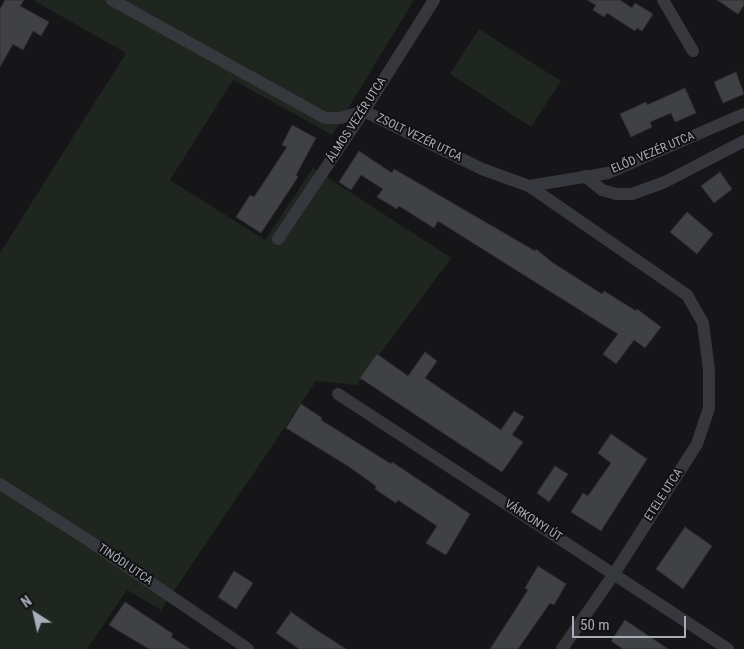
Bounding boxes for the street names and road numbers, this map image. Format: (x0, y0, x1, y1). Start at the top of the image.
street label: ÁLMOS VEZÉR UTCA (324, 75, 390, 165)
street label: ZSOLT VEZÉR UTCA (374, 111, 464, 165)
street label: ELŐD VEZÉR UTCA (609, 129, 697, 177)
street label: ETELE UTCA (642, 466, 686, 524)
street label: VÁRKONYI ÚT (502, 497, 564, 545)
street label: TINÓDI UTCA (95, 541, 155, 589)

